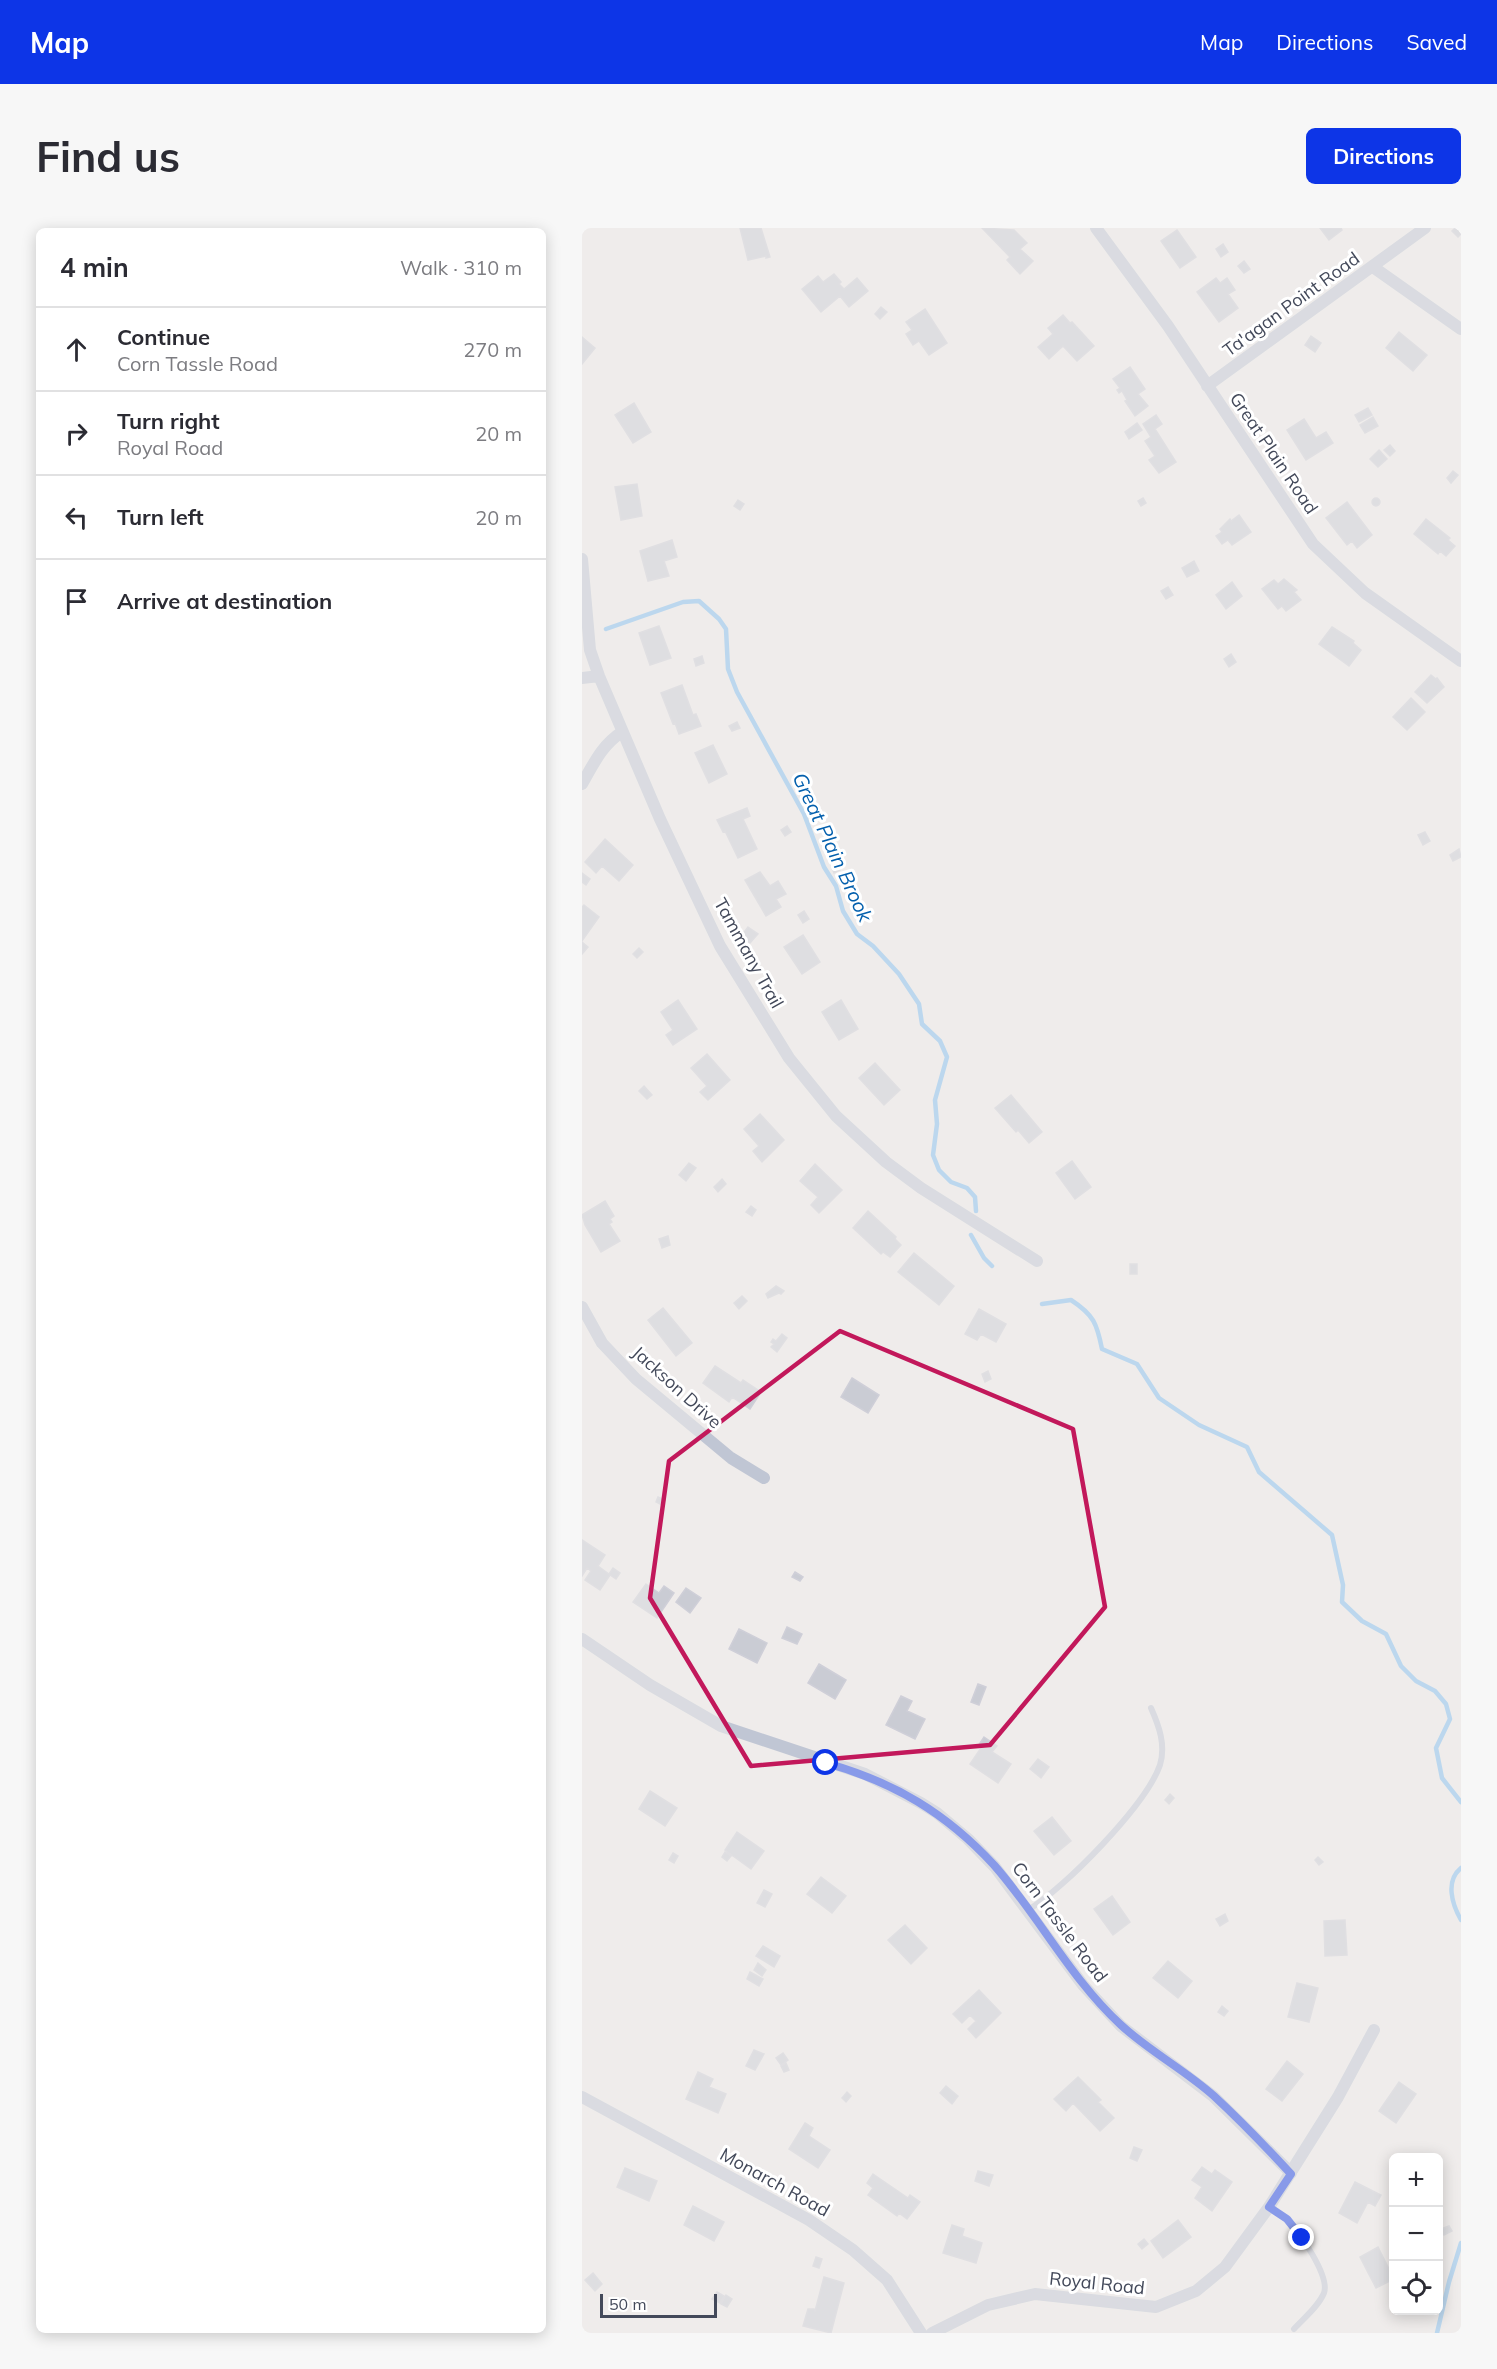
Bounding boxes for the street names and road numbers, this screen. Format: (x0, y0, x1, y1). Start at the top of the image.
street label: Ta'agan Point Road (1218, 247, 1364, 361)
street label: Great Plain Road (1225, 388, 1323, 518)
street label: Tammany Trail (709, 894, 789, 1012)
street label: Jackson Drive (627, 1341, 727, 1433)
street label: Corn Tassle Road (1007, 1857, 1113, 1987)
street label: Monarch Road (716, 2142, 834, 2222)
street label: Royal Road (1048, 2267, 1146, 2299)

